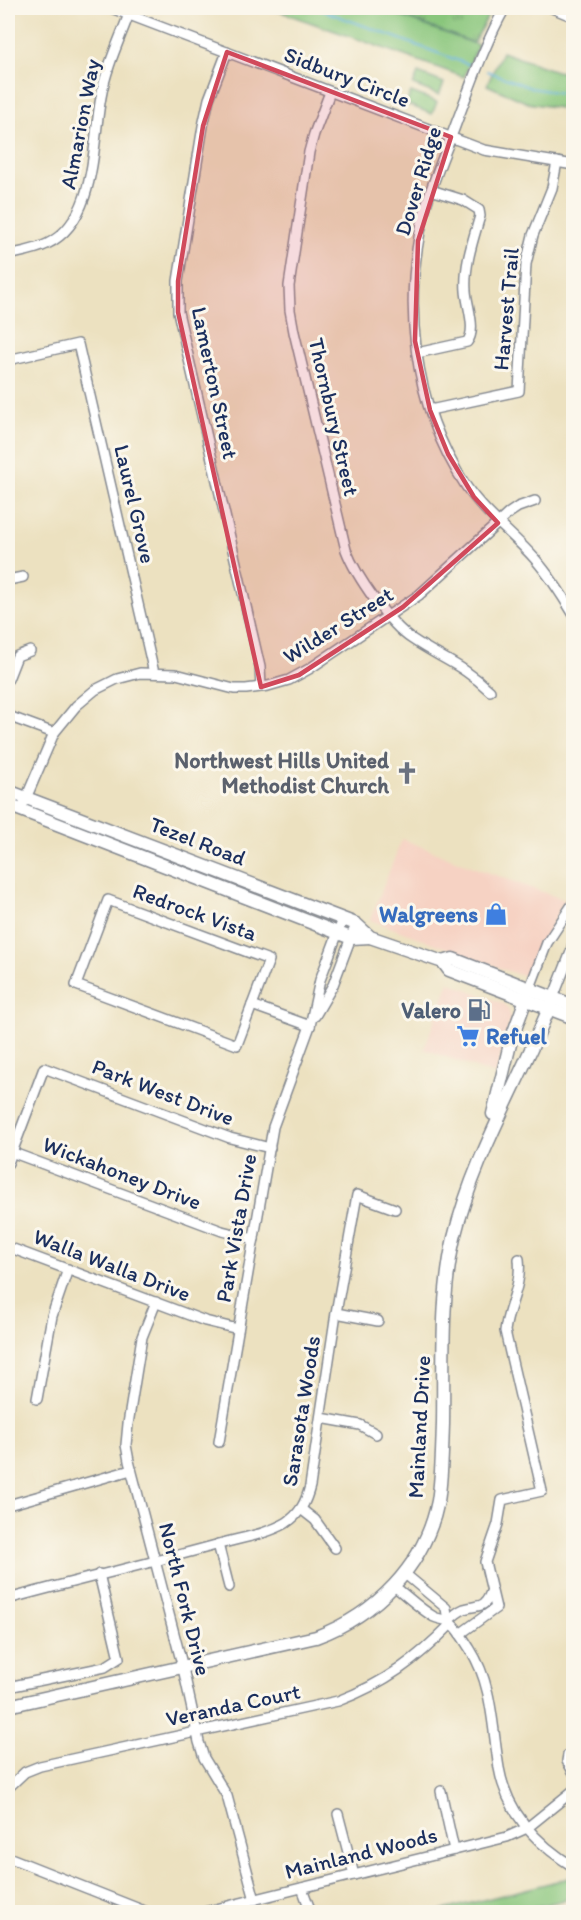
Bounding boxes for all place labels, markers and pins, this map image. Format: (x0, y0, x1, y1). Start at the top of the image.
place label: Northwest Hills United Methodist Church (174, 747, 390, 799)
church icon: Northwest Hills United Methodist Church (394, 760, 420, 786)
place label: Walgreens (379, 901, 478, 928)
shop icon: Walgreens (483, 901, 509, 927)
place label: Valero (401, 997, 461, 1024)
fuel station icon: Valero (466, 997, 492, 1023)
supermarket icon: Refuel (455, 1023, 481, 1049)
place label: Refuel (486, 1023, 548, 1050)

